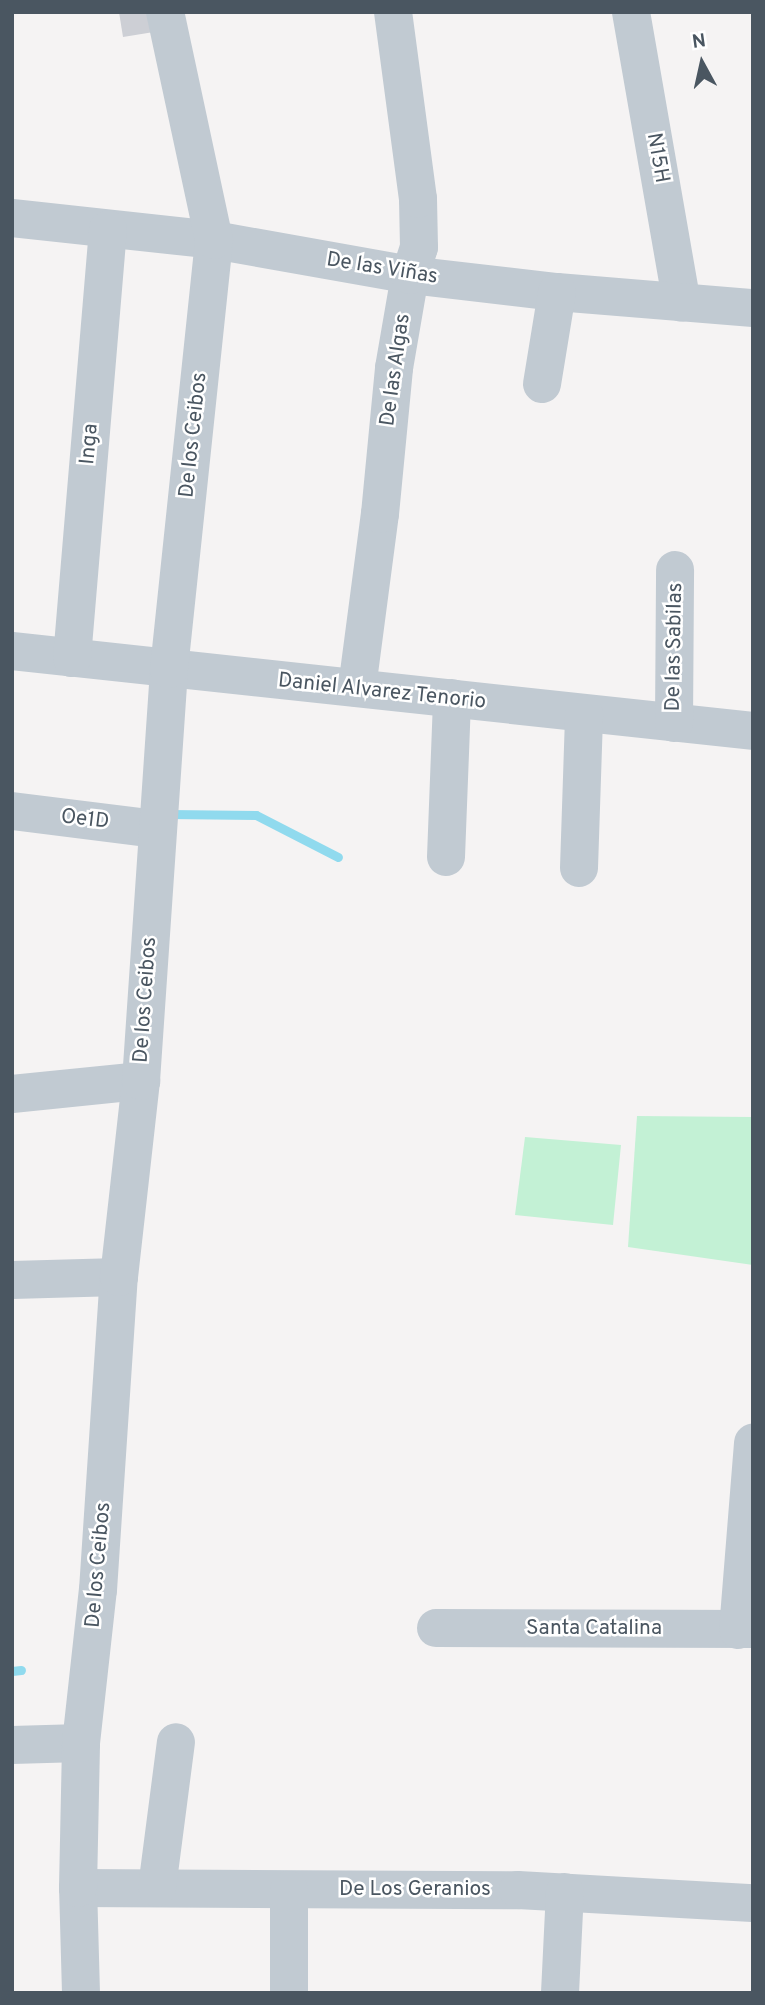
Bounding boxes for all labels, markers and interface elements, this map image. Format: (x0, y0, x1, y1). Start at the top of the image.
north arrow (667, 28, 737, 98)
text: N (691, 29, 708, 55)
street label: N15H (640, 131, 674, 185)
street label: De las Viñas (324, 248, 440, 290)
street label: De las Algas (376, 312, 416, 428)
street label: De los Ceibos (175, 371, 213, 499)
street label: Inga (76, 422, 104, 466)
street label: De las Sabilas (661, 582, 689, 712)
street label: Daniel Alvarez Tenorio (276, 668, 488, 716)
street label: Oe1D (59, 805, 111, 835)
street label: De los Ceibos (129, 936, 163, 1064)
street label: De los Ceibos (81, 1501, 117, 1629)
street label: Santa Catalina (526, 1616, 662, 1642)
street label: De Los Geranios (339, 1877, 491, 1903)

